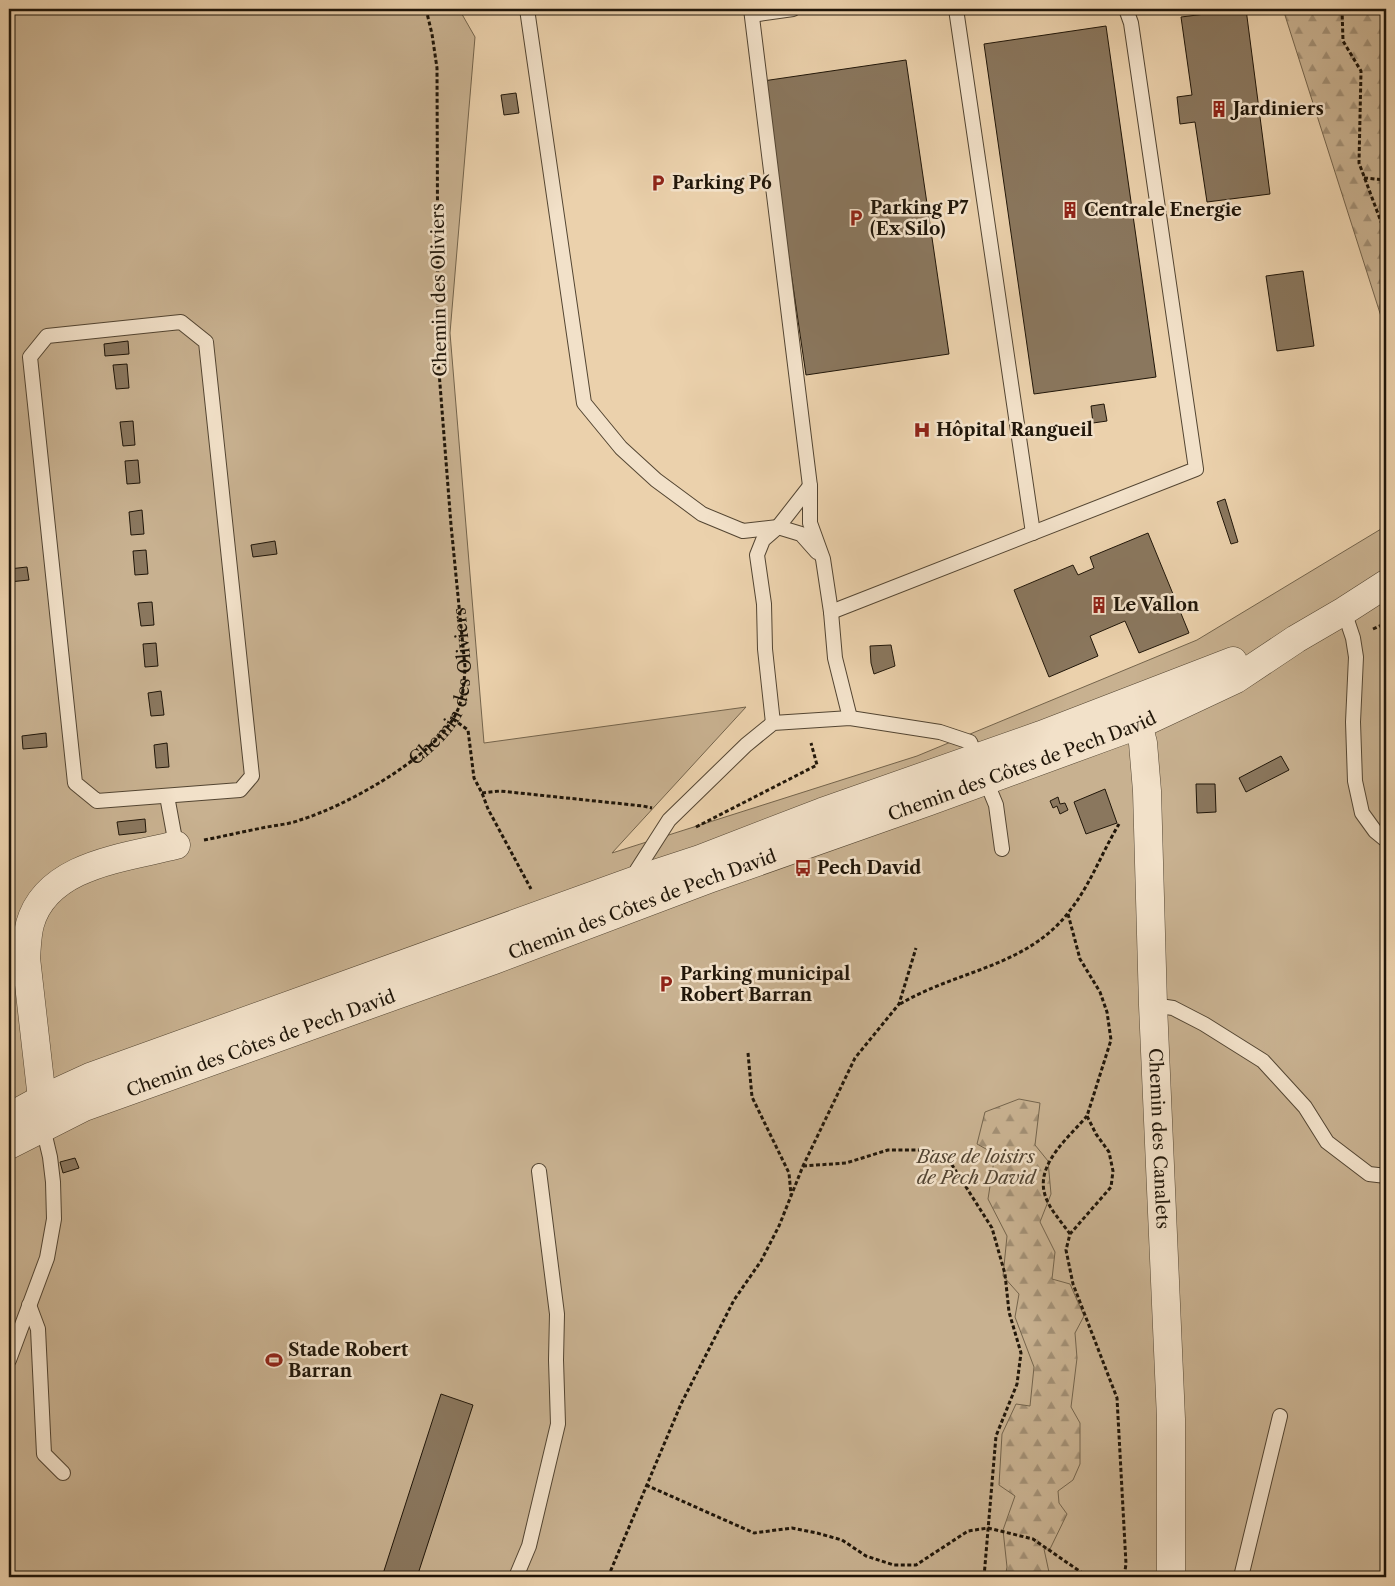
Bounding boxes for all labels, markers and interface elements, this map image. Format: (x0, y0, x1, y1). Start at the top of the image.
place label: Jardiniers (1230, 98, 1324, 120)
building icon: Jardiniers (1209, 99, 1229, 119)
place label: Parking P6 (672, 172, 772, 194)
parking icon: Parking P6 (648, 173, 668, 193)
place label: Parking P7 (Ex Silo) (870, 197, 969, 240)
place label: Centrale Energie (1084, 199, 1242, 221)
building icon: Centrale Energie (1060, 200, 1080, 220)
street label: Chemin des Oliviers (426, 203, 452, 377)
parking icon: Parking P7 (Ex Silo) (846, 208, 866, 228)
place label: Hôpital Rangueil (936, 419, 1093, 441)
hospital icon: Hôpital Rangueil (912, 420, 932, 440)
place label: Le Vallon (1113, 594, 1200, 616)
building icon: Le Vallon (1089, 595, 1109, 615)
street label: Chemin des Oliviers (404, 607, 477, 770)
street label: Chemin des Côtes de Pech David (885, 707, 1160, 826)
street label: Chemin des Côtes de Pech David (505, 845, 779, 965)
place label: Pech David (817, 857, 921, 879)
bus stop icon: Pech David (793, 858, 813, 878)
place label: Parking municipal Robert Barran (680, 963, 850, 1006)
parking icon: Parking municipal Robert Barran (656, 974, 676, 994)
street label: Chemin des Côtes de Pech David (123, 985, 398, 1102)
street label: Chemin des Canalets (1144, 1048, 1174, 1229)
park label: Base de loisirs de Pech David (915, 1146, 1038, 1189)
place label: Stade Robert Barran (288, 1339, 409, 1382)
sports icon: Stade Robert Barran (264, 1350, 284, 1370)

